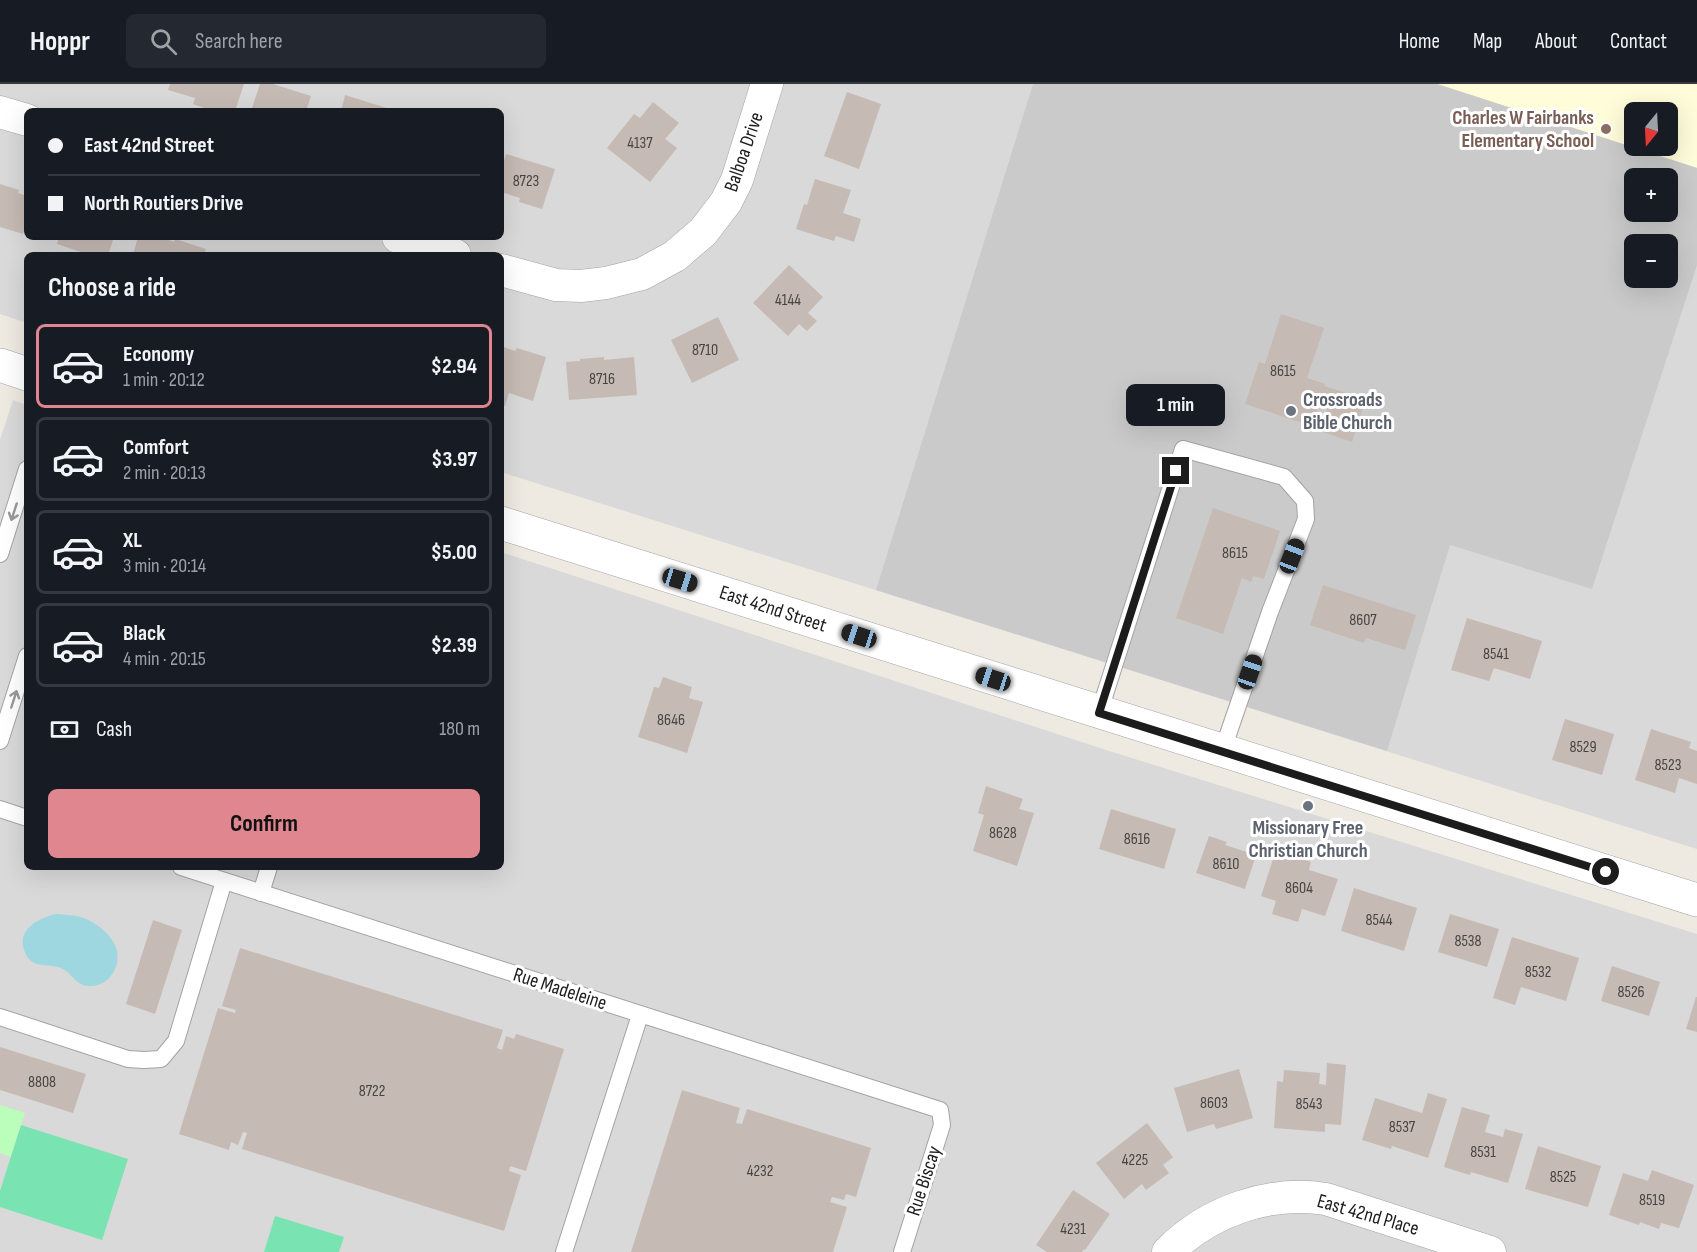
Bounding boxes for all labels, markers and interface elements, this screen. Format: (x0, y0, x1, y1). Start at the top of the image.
search box (126, 14, 546, 68)
text: Hoppr (30, 25, 90, 58)
icon: search (147, 25, 180, 58)
text: Search here (195, 28, 282, 55)
text: Home (1399, 29, 1440, 54)
text: Map (1473, 29, 1502, 54)
text: About (1535, 29, 1577, 54)
text: Contact (1610, 29, 1667, 54)
north arrow (1624, 102, 1678, 156)
map controls (1624, 102, 1678, 288)
place label: Charles W Fairbanks Elementary School (1452, 106, 1594, 153)
street label: Balboa Drive (719, 109, 769, 195)
marker: Charles W Fairbanks Elementary School (1599, 122, 1613, 136)
text: East 42nd Street (84, 132, 214, 159)
house number: 4137 (627, 134, 653, 153)
button: + (1624, 168, 1678, 222)
house number: 8723 (513, 172, 539, 191)
text: North Routiers Drive (84, 190, 243, 217)
button: − (1624, 234, 1678, 288)
text: Choose a ride (48, 272, 176, 304)
house number: 4144 (775, 291, 801, 310)
icon: car (51, 339, 105, 393)
text: Economy (123, 341, 194, 368)
house number: 8710 (692, 341, 718, 360)
text: $2.94 (431, 353, 477, 380)
house number: 8615 (1270, 362, 1296, 381)
text: 1 min · 20:12 (123, 368, 205, 392)
house number: 8716 (589, 370, 615, 389)
callout: 1 min (1126, 384, 1226, 426)
place label: Crossroads Bible Church (1303, 388, 1392, 435)
text: 1 min (1157, 393, 1194, 417)
marker: Crossroads Bible Church (1284, 404, 1298, 418)
icon: car (51, 432, 105, 486)
text: Comfort (123, 434, 189, 461)
text: $3.97 (431, 446, 477, 473)
route end (1162, 457, 1189, 484)
text: 2 min · 20:13 (123, 461, 206, 485)
one-way arrow (7, 502, 18, 521)
icon: car (51, 525, 105, 579)
text: XL (123, 527, 142, 554)
car (1277, 536, 1307, 576)
text: $5.00 (431, 539, 477, 566)
house number: 8615 (1222, 544, 1248, 563)
text: 3 min · 20:14 (123, 554, 206, 578)
car (660, 566, 700, 594)
street label: East 42nd Street (716, 580, 830, 638)
house number: 8607 (1349, 611, 1377, 630)
icon: car (51, 618, 105, 672)
text: Black (123, 620, 165, 647)
car (839, 622, 879, 650)
text: $2.39 (431, 632, 477, 659)
house number: 8541 (1483, 645, 1509, 664)
text: 4 min · 20:15 (123, 647, 206, 671)
car (1236, 652, 1264, 692)
car (973, 665, 1013, 693)
one-way arrow (9, 690, 20, 709)
house number: 8646 (657, 711, 685, 730)
icon: cash (48, 713, 81, 746)
text: Cash (96, 716, 132, 743)
text: 180 m (439, 717, 480, 741)
house number: 8529 (1569, 738, 1597, 757)
house number: 8523 (1655, 756, 1681, 775)
button: Confirm (48, 789, 480, 858)
marker: Missionary Free Christian Church (1301, 799, 1315, 813)
place label: Missionary Free Christian Church (1248, 816, 1368, 863)
house number: 8628 (989, 824, 1017, 843)
house number: 8616 (1124, 830, 1150, 849)
house number: 8610 (1213, 855, 1239, 874)
route start (1592, 858, 1619, 885)
house number: 8604 (1285, 879, 1313, 898)
house number: 8544 (1366, 911, 1393, 930)
house number: 8538 (1454, 932, 1482, 951)
street label: Rue Madeleine (510, 963, 610, 1015)
house number: 8532 (1525, 963, 1551, 982)
house number: 8526 (1617, 983, 1645, 1002)
house number: 8808 (28, 1073, 56, 1092)
house number: 8722 (359, 1082, 385, 1101)
house number: 8603 (1200, 1094, 1228, 1113)
house number: 8543 (1296, 1095, 1322, 1114)
house number: 8537 (1389, 1118, 1416, 1137)
street label: Rue Biscay (902, 1143, 947, 1219)
house number: 8531 (1470, 1143, 1496, 1162)
house number: 4225 (1122, 1151, 1148, 1170)
house number: 4232 (747, 1162, 773, 1181)
house number: 8525 (1550, 1168, 1576, 1187)
street label: East 42nd Place (1314, 1189, 1422, 1241)
house number: 8519 (1639, 1191, 1665, 1210)
house number: 4231 (1060, 1220, 1086, 1239)

